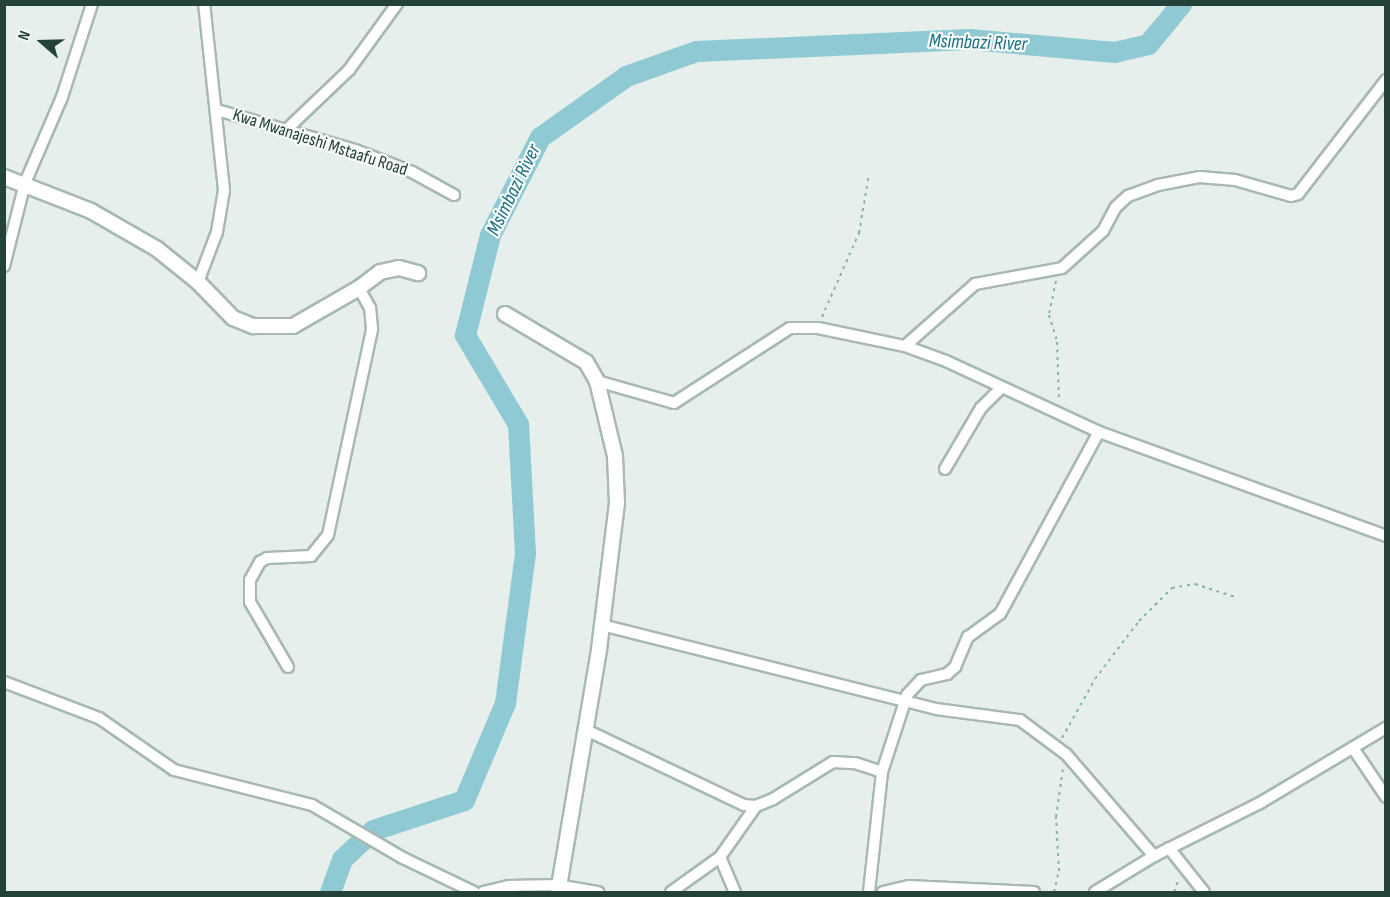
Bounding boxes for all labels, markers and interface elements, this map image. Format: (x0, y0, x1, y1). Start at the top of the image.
north arrow (12, 12, 72, 72)
text: N (14, 28, 35, 43)
water label: Msimbazi River (928, 29, 1028, 57)
street label: Kwa Mwanajeshi Mstaafu Road (230, 105, 410, 181)
water label: Msimbazi River (482, 141, 546, 239)

